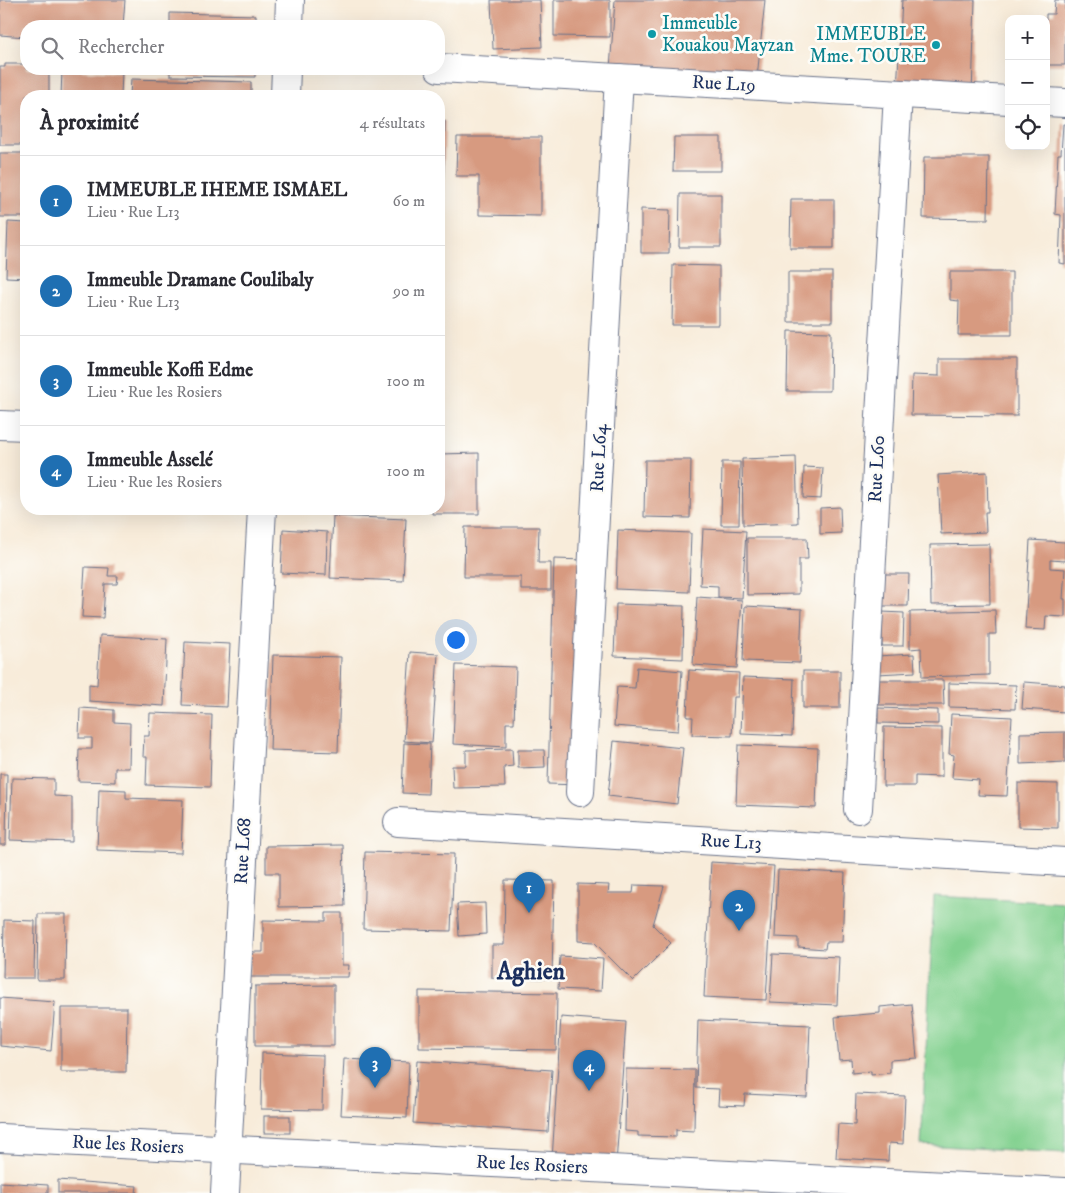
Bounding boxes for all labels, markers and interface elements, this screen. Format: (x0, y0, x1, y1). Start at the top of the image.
place label: Immeuble Kouakou Mayzan (662, 12, 794, 57)
map controls (1005, 15, 1050, 150)
button: + (1005, 15, 1050, 60)
search box (20, 20, 445, 75)
place label: IMMEUBLE Mme. TOURE (809, 23, 926, 68)
marker: Immeuble Kouakou Mayzan (646, 28, 658, 40)
icon: search (38, 34, 66, 62)
text: Rechercher (78, 36, 164, 59)
marker: IMMEUBLE Mme. TOURE (930, 39, 942, 51)
button: − (1005, 60, 1050, 105)
street label: Rue L19 (692, 71, 756, 97)
button: locate (1005, 105, 1050, 150)
text: À proximité (40, 110, 139, 136)
text: 4 résultats (360, 113, 425, 133)
text: IMMEUBLE IHEME ISMAEL (87, 179, 347, 202)
text: 1 (53, 191, 59, 211)
text: 60 m (393, 191, 425, 211)
text: Lieu · Rue L13 (87, 202, 180, 222)
text: Immeuble Dramane Coulibaly (87, 269, 313, 292)
text: 2 (52, 281, 60, 301)
text: 90 m (393, 281, 425, 301)
text: Lieu · Rue L13 (87, 292, 180, 312)
text: Immeuble Koffi Edme (87, 359, 253, 382)
text: 3 (53, 371, 59, 391)
text: 100 m (387, 371, 425, 391)
text: Lieu · Rue les Rosiers (87, 382, 222, 402)
street label: Rue L64 (586, 422, 612, 493)
street label: Rue L60 (864, 435, 890, 503)
text: Immeuble Asselé (87, 449, 213, 472)
text: 4 (51, 461, 61, 481)
text: 100 m (387, 461, 425, 481)
text: Lieu · Rue les Rosiers (87, 472, 222, 492)
your location (443, 627, 469, 653)
street label: Rue L68 (230, 817, 256, 885)
street label: Rue L13 (700, 829, 762, 855)
pin: 1 (513, 872, 545, 913)
pin: 2 (723, 890, 755, 931)
district label: Aghien (496, 957, 566, 987)
pin: 3 (359, 1047, 391, 1088)
pin: 4 (573, 1050, 605, 1091)
street label: Rue les Rosiers (71, 1131, 185, 1159)
street label: Rue les Rosiers (475, 1151, 589, 1179)

